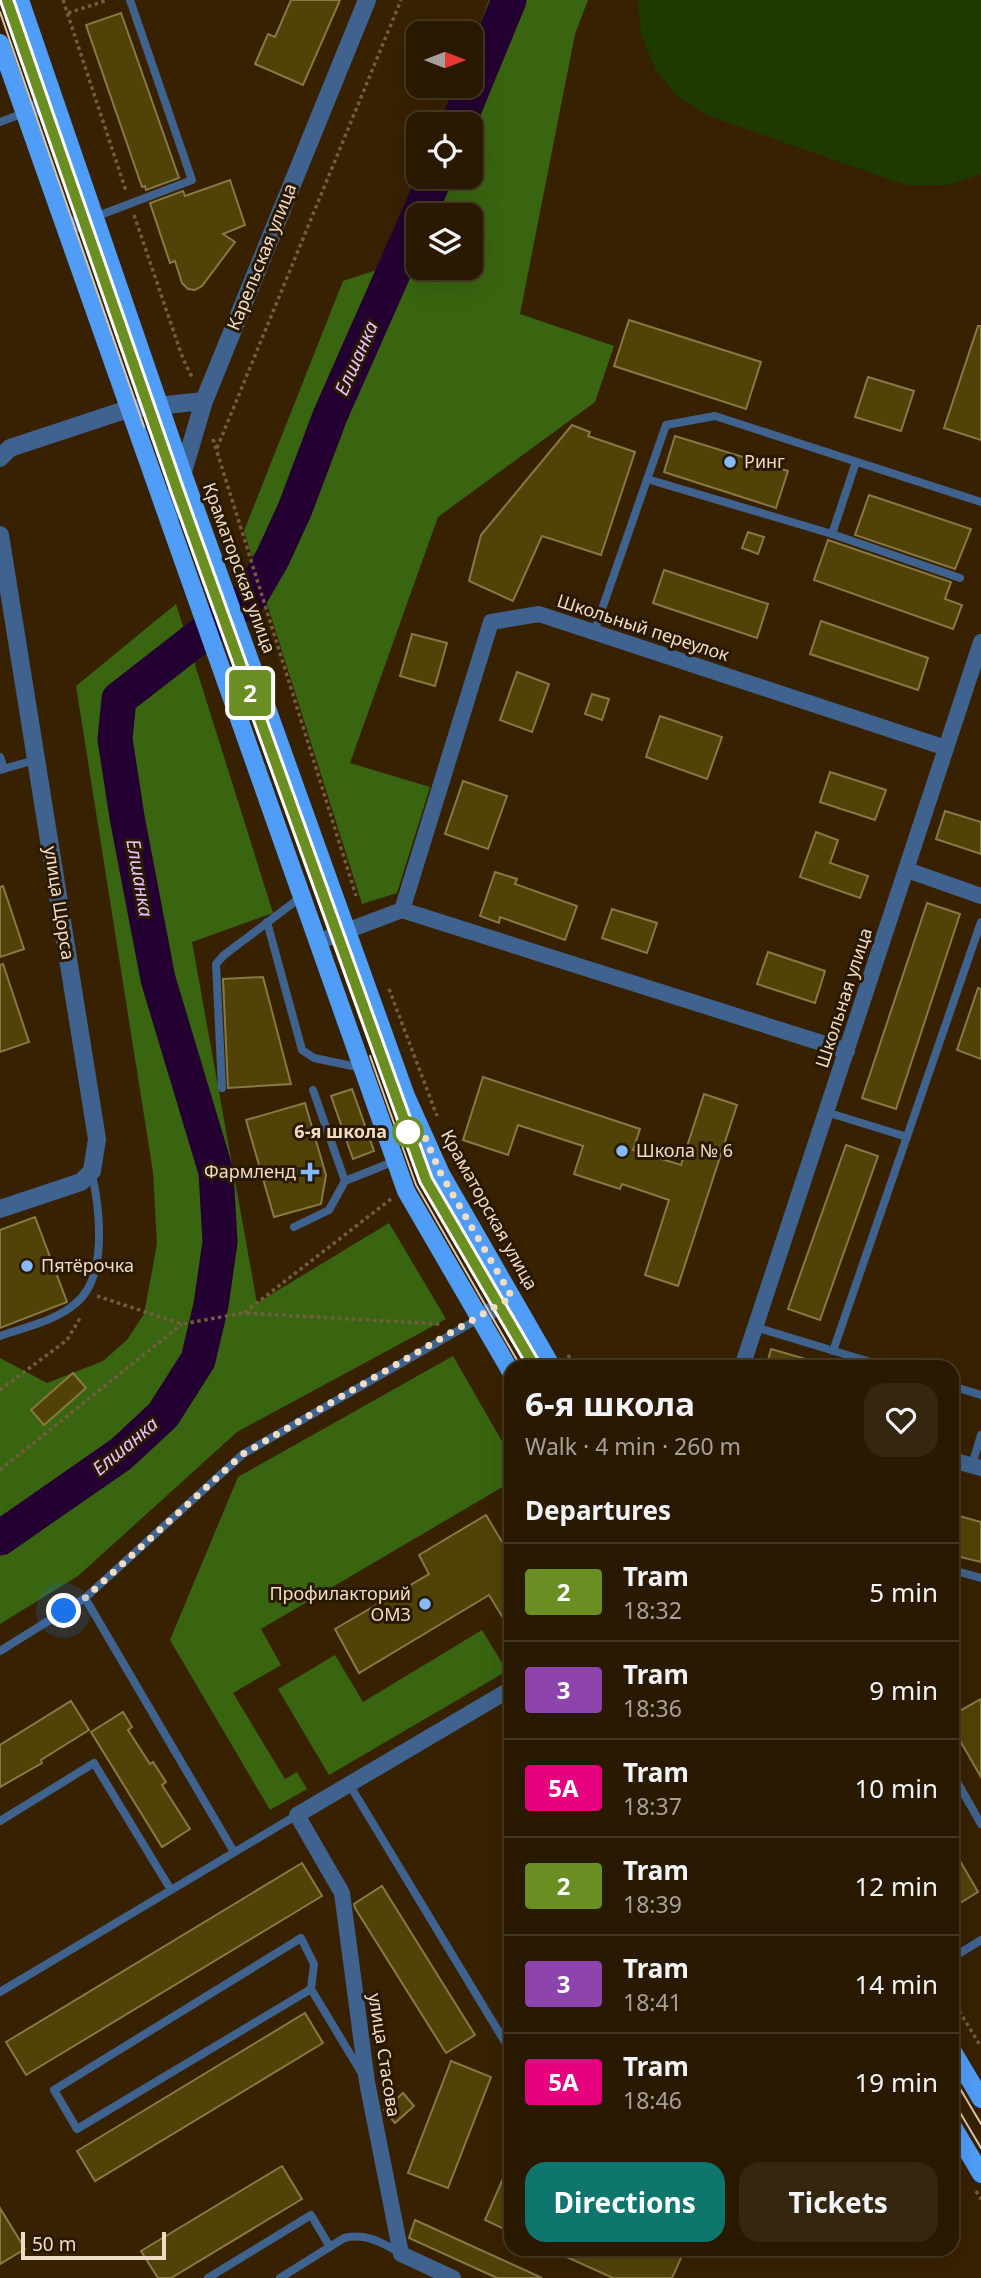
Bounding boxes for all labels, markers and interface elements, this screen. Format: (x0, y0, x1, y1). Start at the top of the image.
north arrow (406, 21, 483, 98)
map controls (406, 21, 483, 280)
button: locate (406, 112, 483, 189)
street label: Карельская улица (221, 180, 302, 334)
button: layers (406, 203, 483, 280)
water label: Елшанка (328, 317, 384, 399)
place label: Ринг (744, 449, 785, 473)
marker: Ринг (722, 454, 738, 470)
street label: Краматорская улица (198, 479, 282, 656)
street label: Школьный переулок (554, 588, 733, 666)
line badge: 2 (227, 670, 273, 716)
text: 2 (243, 676, 257, 709)
water label: Елшанка (120, 837, 160, 919)
street label: улица Щорса (39, 844, 81, 961)
street label: Школьная улица (809, 925, 877, 1071)
marker: 6-я школа (393, 1117, 423, 1147)
place label: 6-я школа (294, 1119, 387, 1143)
street label: Краматорская улица (436, 1125, 544, 1294)
place label: Школа № 6 (636, 1138, 733, 1162)
marker: Школа № 6 (614, 1143, 630, 1159)
place label: Фармленд (204, 1159, 296, 1183)
marker: Фармленд (302, 1164, 318, 1180)
place label: Пятёрочка (41, 1253, 134, 1277)
marker: Пятёрочка (19, 1258, 35, 1274)
text: 6-я школа (525, 1381, 695, 1426)
button: heart (864, 1383, 938, 1457)
water label: Елшанка (87, 1411, 164, 1481)
text: Walk · 4 min · 260 m (525, 1430, 741, 1462)
text: Departures (525, 1492, 671, 1528)
text: Tram (623, 1558, 689, 1594)
text: 5 min (869, 1574, 938, 1610)
text: 2 (557, 1575, 570, 1608)
place label: Профилакторий ОМЗ (269, 1581, 411, 1626)
your location (46, 1593, 81, 1628)
text: 18:32 (623, 1594, 682, 1626)
marker: Профилакторий ОМЗ (417, 1596, 433, 1612)
text: Tram (623, 1656, 689, 1692)
text: 9 min (869, 1672, 938, 1708)
text: 3 (557, 1673, 570, 1706)
text: 18:36 (623, 1692, 682, 1724)
text: Tram (623, 1754, 689, 1790)
text: 10 min (854, 1770, 938, 1806)
text: 5А (548, 1771, 579, 1804)
text: 18:37 (623, 1790, 682, 1822)
text: Tram (623, 1852, 689, 1888)
text: 12 min (854, 1868, 938, 1904)
text: 2 (557, 1869, 570, 1902)
text: 18:39 (623, 1888, 682, 1920)
text: Tram (623, 1950, 689, 1986)
text: 14 min (854, 1966, 938, 2002)
text: 3 (557, 1967, 570, 2000)
text: 18:41 (623, 1986, 682, 2018)
street label: улица Стасова (363, 1991, 407, 2119)
text: Tram (623, 2048, 689, 2084)
text: 19 min (854, 2064, 938, 2100)
text: 5А (548, 2065, 579, 2098)
text: 18:46 (623, 2084, 682, 2116)
button: Directions (525, 2162, 725, 2242)
button: Tickets (739, 2162, 938, 2242)
scale bar (21, 2229, 166, 2261)
text: 50 m (32, 2231, 76, 2257)

